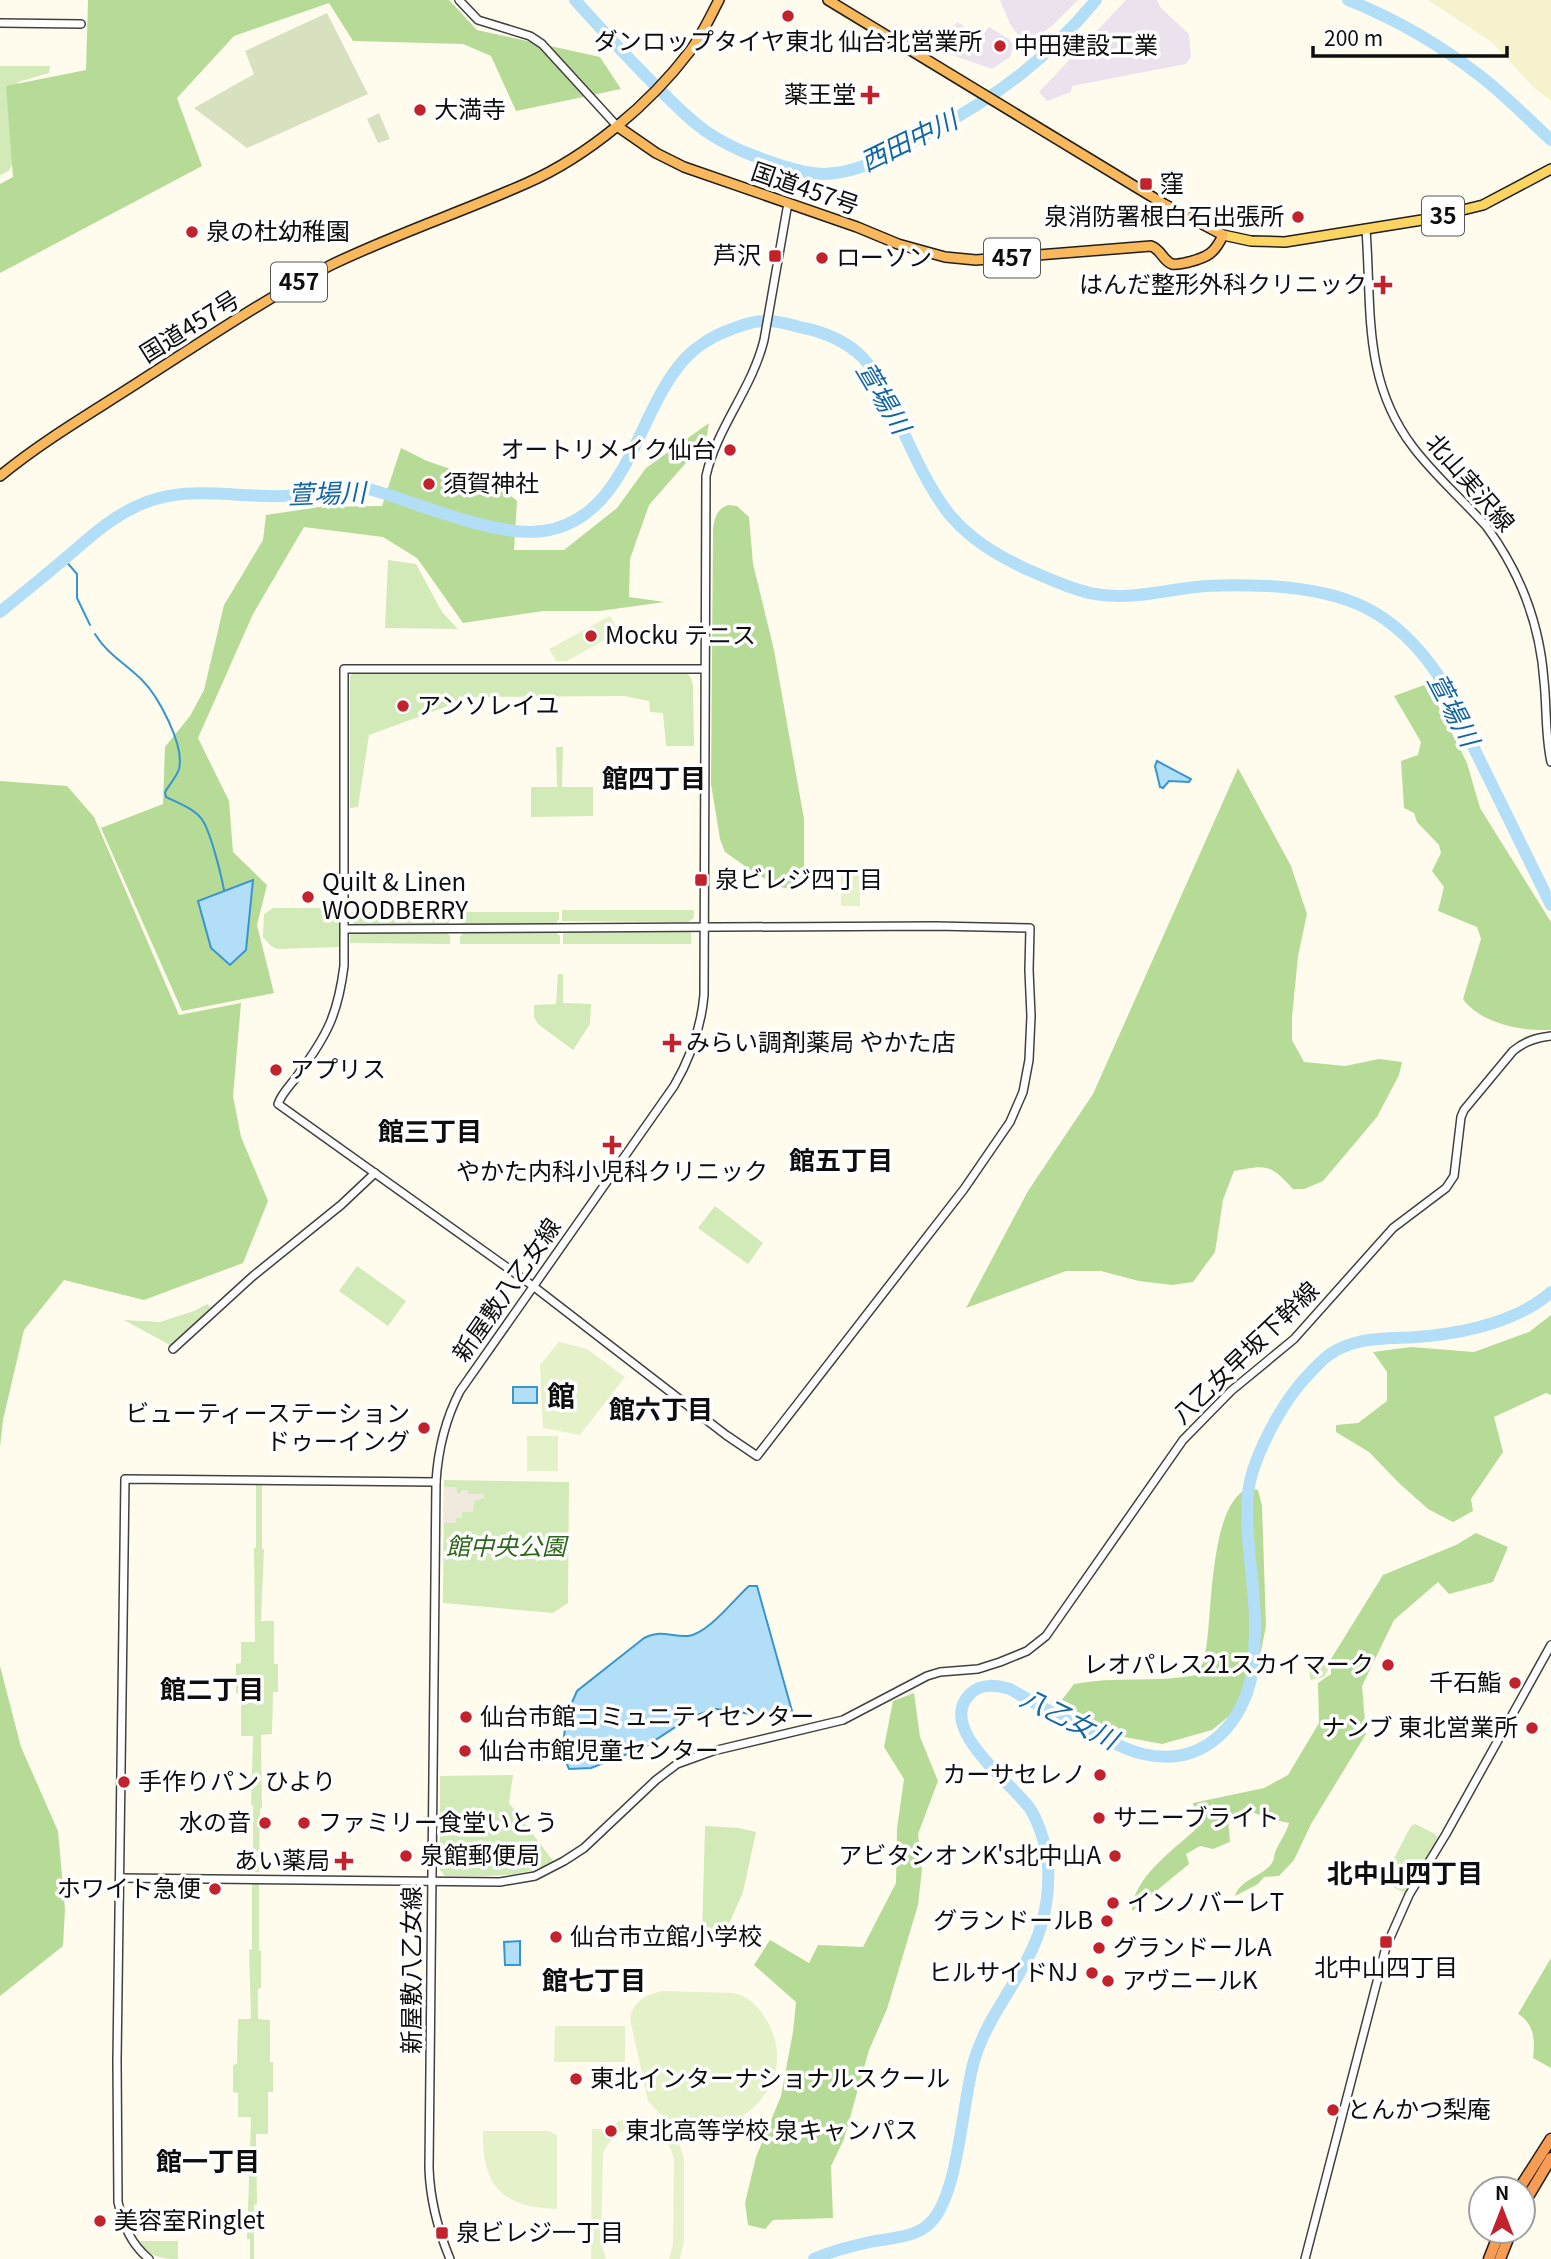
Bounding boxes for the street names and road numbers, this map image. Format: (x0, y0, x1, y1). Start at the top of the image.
street label: 国道457号 (747, 152, 864, 221)
road number: 35 (1422, 196, 1464, 236)
road number: 457 (984, 238, 1040, 278)
road number: 457 (271, 262, 327, 302)
street label: 国道457号 (132, 280, 245, 369)
street label: 北山実沢線 (1419, 425, 1524, 538)
street label: 新屋敷八乙女線 (442, 1210, 567, 1367)
street label: 八乙女早坂下幹線 (1163, 1272, 1325, 1430)
street label: 新屋敷八乙女線 (392, 1886, 427, 2054)

